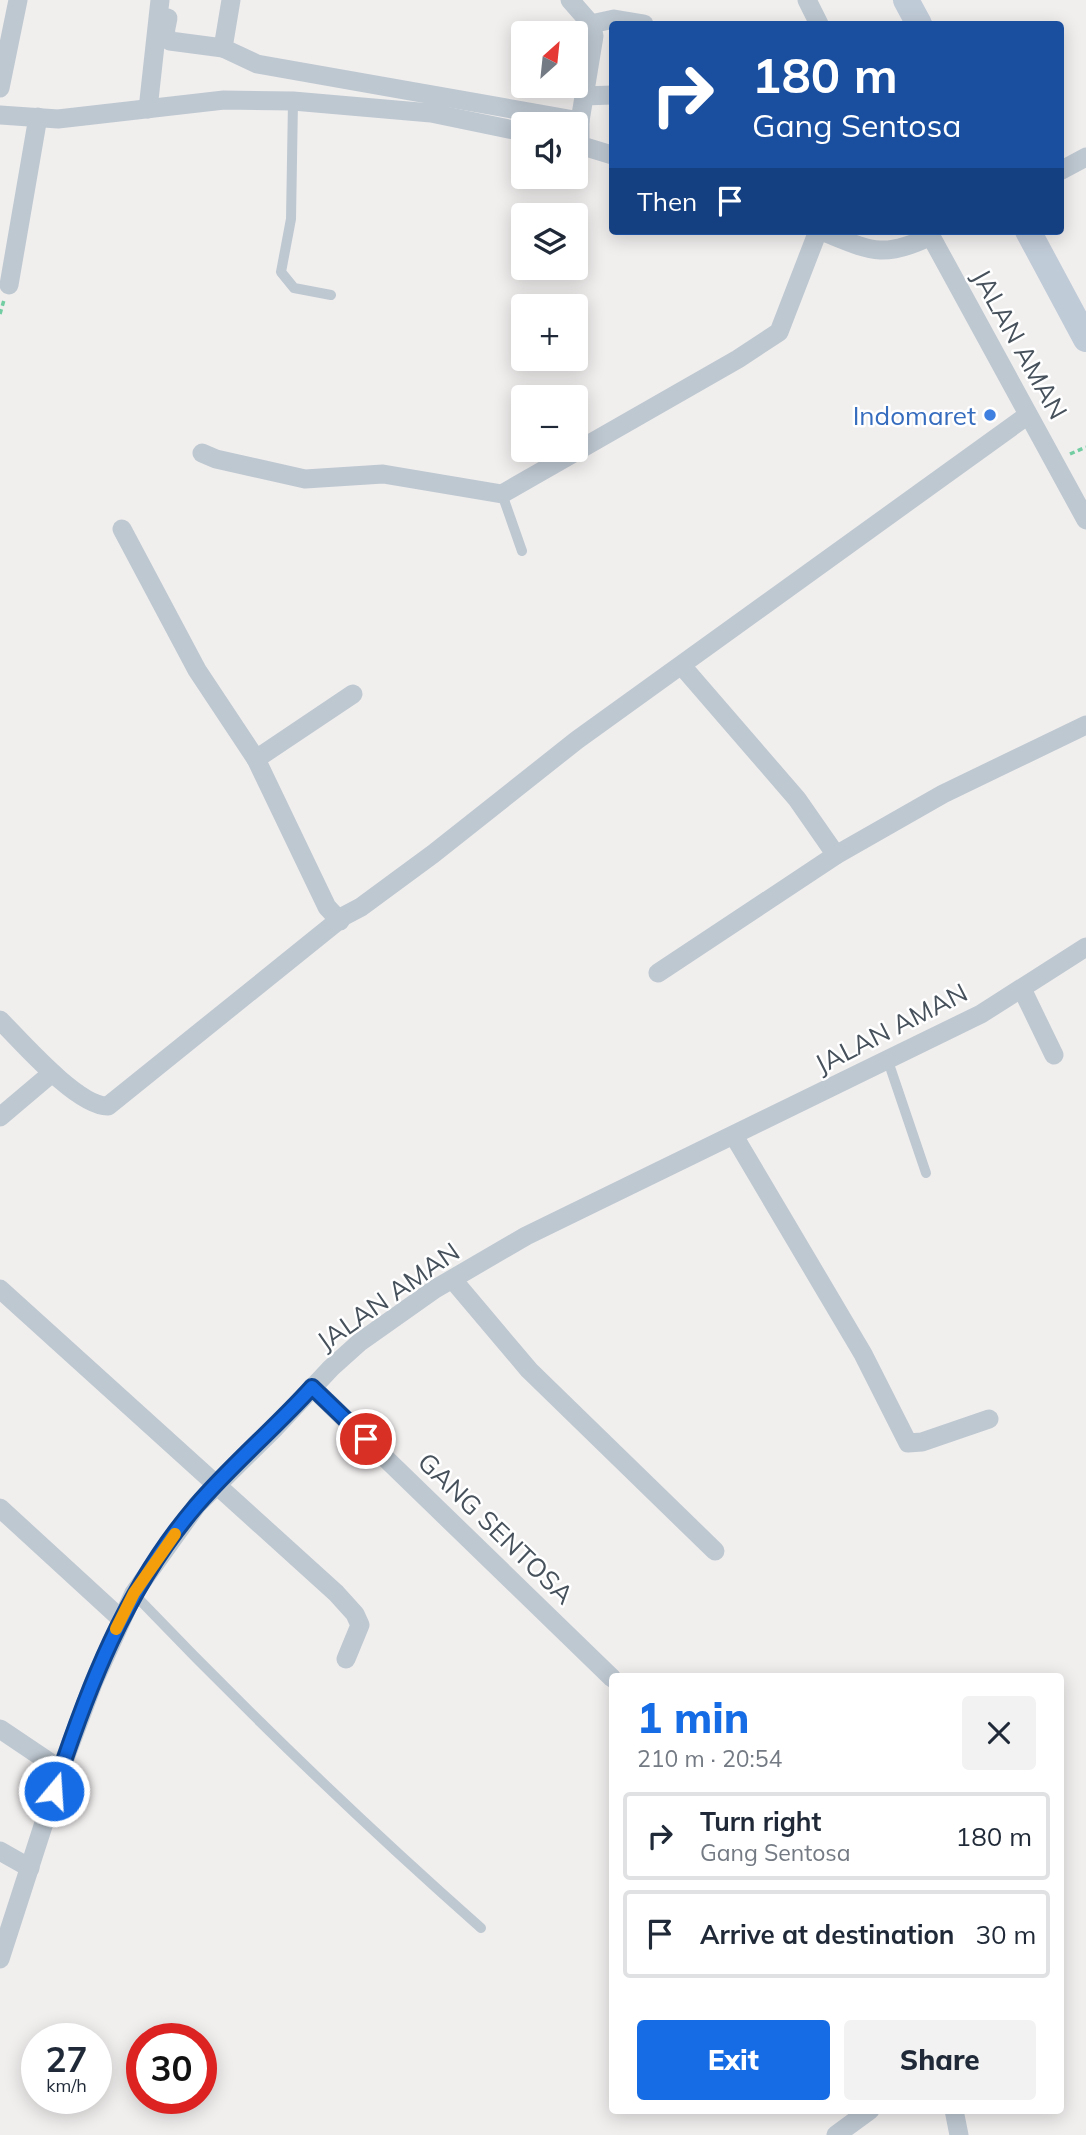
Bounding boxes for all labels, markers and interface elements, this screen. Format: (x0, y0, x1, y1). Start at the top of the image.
north arrow (511, 21, 588, 98)
map controls (511, 21, 588, 462)
text: 180 m (752, 44, 898, 105)
icon: right (637, 49, 728, 140)
text: Gang Sentosa (752, 105, 961, 145)
button: sound (511, 112, 588, 189)
icon: arrive (711, 182, 749, 220)
text: Then (637, 185, 697, 218)
button: layers (511, 203, 588, 280)
street label: JALAN AMAN (965, 263, 1075, 425)
button: + (511, 294, 588, 371)
button: − (511, 385, 588, 462)
place label: Indomaret (853, 399, 976, 432)
marker: Indomaret (982, 407, 998, 423)
street label: JALAN AMAN (809, 975, 973, 1081)
street label: JALAN AMAN (310, 1235, 466, 1357)
pin (336, 1409, 396, 1469)
icon: arrive (347, 1420, 385, 1458)
street label: GANG SENTOSA (411, 1445, 581, 1611)
text: 1 min (637, 1691, 750, 1744)
button: close (962, 1696, 1036, 1770)
text: 210 m · 20:54 (637, 1744, 782, 1773)
position arrow (17, 1754, 91, 1828)
text: Turn right (700, 1805, 821, 1838)
icon: right (641, 1817, 679, 1855)
text: 180 m (956, 1820, 1032, 1853)
text: Gang Sentosa (700, 1838, 851, 1867)
icon: arrive (641, 1915, 679, 1953)
text: Arrive at destination (700, 1918, 955, 1951)
text: 30 m (976, 1918, 1036, 1951)
button: Exit (637, 2020, 830, 2100)
button: Share (844, 2020, 1036, 2100)
speed limit sign: 30 (126, 2023, 217, 2114)
text: 27 (45, 2037, 88, 2081)
text: km/h (46, 2074, 87, 2097)

